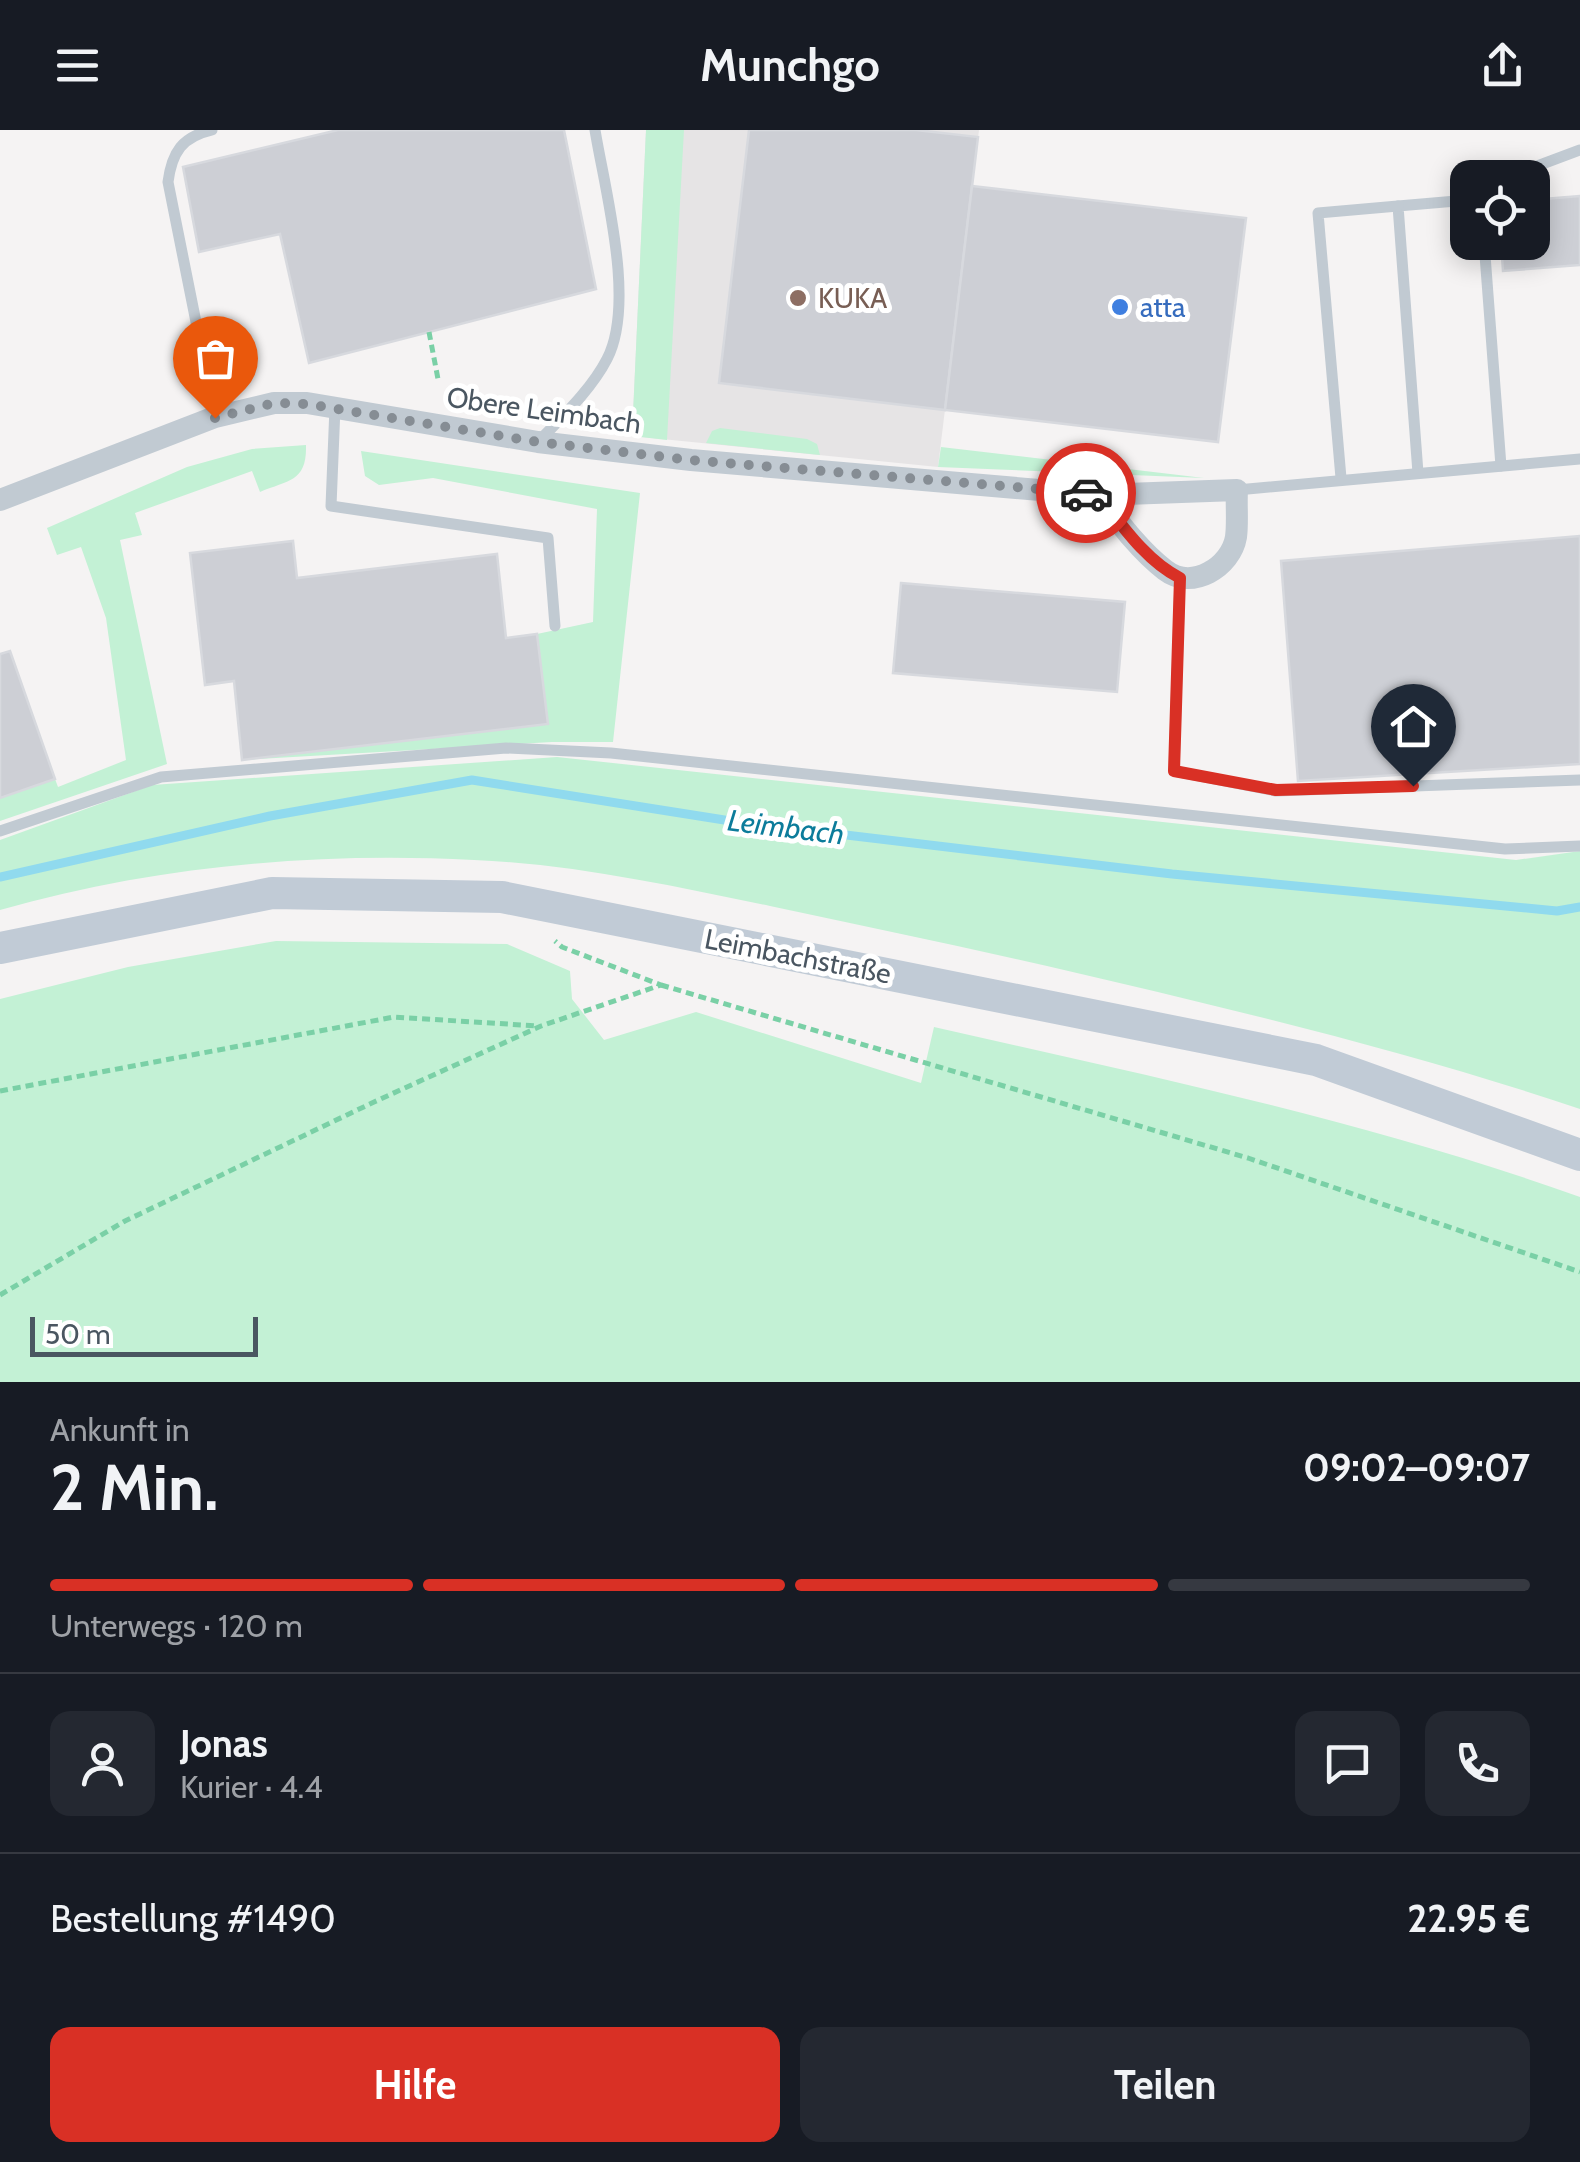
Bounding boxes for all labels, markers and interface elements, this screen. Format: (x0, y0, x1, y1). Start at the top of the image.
icon: menu (50, 38, 105, 93)
text: Munchgo (700, 38, 880, 92)
icon: share (1475, 38, 1530, 93)
map controls (1450, 160, 1550, 260)
button: locate (1450, 160, 1550, 260)
place label: KUKA (818, 281, 888, 315)
marker: KUKA (787, 287, 809, 309)
place label: atta (1140, 290, 1186, 324)
marker: atta (1109, 296, 1131, 318)
pin (173, 316, 258, 419)
icon: bag (188, 331, 243, 386)
street label: Obere Leimbach (445, 380, 643, 440)
courier (1036, 443, 1136, 543)
icon: car (1059, 466, 1114, 521)
pin (1371, 684, 1456, 787)
icon: home (1386, 699, 1441, 754)
water label: Leimbach (726, 802, 846, 852)
street label: Leimbachstraße (702, 921, 894, 991)
scale bar (30, 1312, 258, 1356)
text: 50 m (45, 1317, 111, 1351)
text: Ankunft in (50, 1410, 190, 1449)
text: 09:02–09:07 (1303, 1444, 1530, 1491)
text: 2 Min. (50, 1447, 218, 1526)
text: Unterwegs · 120 m (50, 1606, 303, 1645)
button: person (50, 1711, 155, 1816)
button: chat (1295, 1711, 1400, 1816)
button: phone (1425, 1711, 1530, 1816)
text: Jonas (180, 1720, 268, 1767)
text: Kurier · 4.4 (180, 1767, 323, 1806)
text: Bestellung #1490 (50, 1895, 336, 1942)
text: 22.95 € (1407, 1895, 1530, 1942)
button: Hilfe (50, 2027, 780, 2142)
button: Teilen (800, 2027, 1530, 2142)

